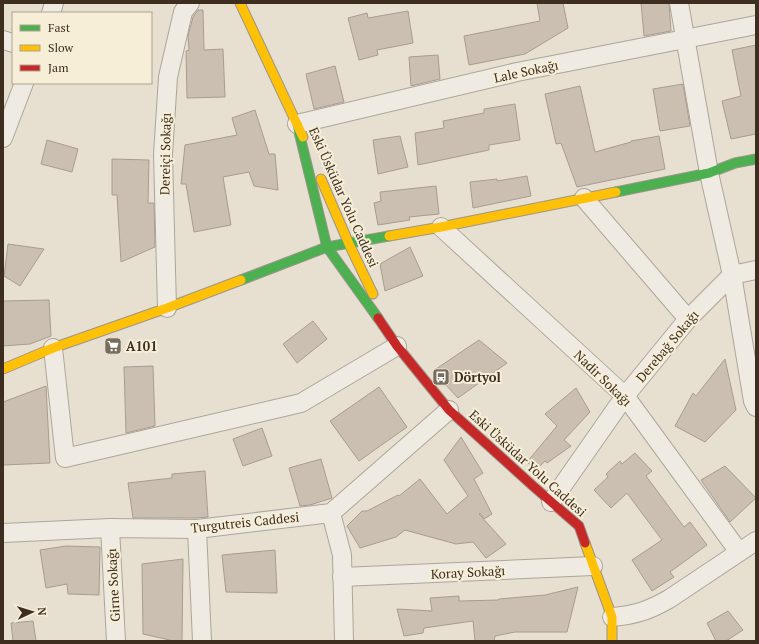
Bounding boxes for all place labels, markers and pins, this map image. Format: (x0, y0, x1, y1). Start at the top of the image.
supermarket icon: A101 (103, 336, 123, 356)
place label: A101 (126, 337, 158, 355)
bus stop icon: Dörtyol (431, 367, 451, 387)
place label: Dörtyol (454, 368, 501, 386)

